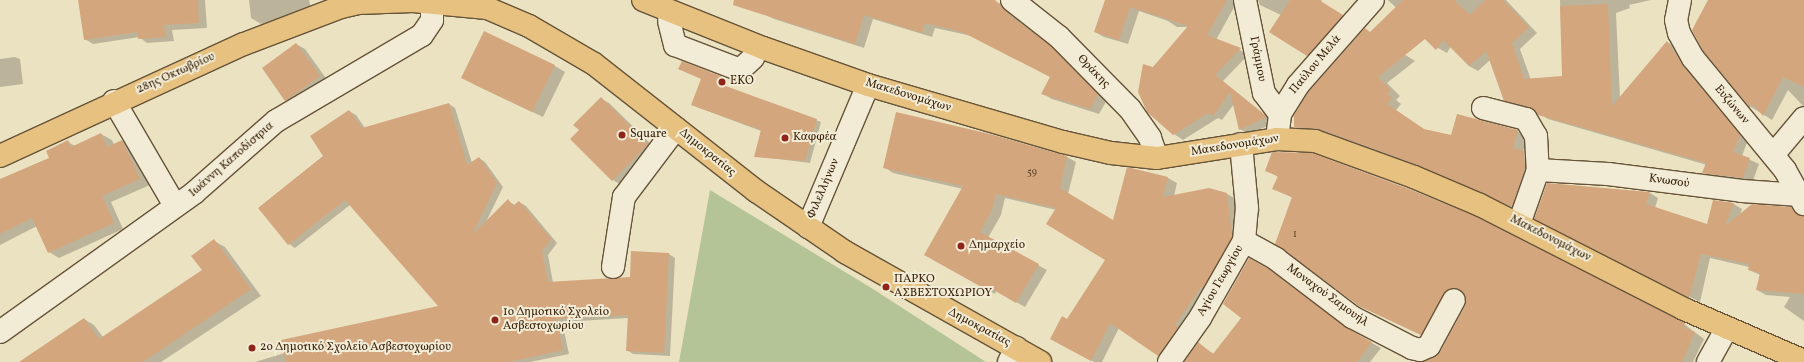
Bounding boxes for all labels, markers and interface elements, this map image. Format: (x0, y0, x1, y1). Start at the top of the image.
street label: Παύλου Μελά (1287, 33, 1345, 97)
street label: Γράμμου (1246, 35, 1268, 83)
street label: 28ης Οκτωβρίου (135, 50, 217, 98)
street label: Θράκης (1074, 52, 1112, 92)
place label: EKO (730, 75, 754, 89)
street label: Μακεδονομάχων (864, 76, 952, 116)
marker: EKO (717, 77, 727, 87)
street label: Ευζώνων (1710, 82, 1752, 128)
street label: Ιωάννη Καποδίστρια (187, 119, 277, 201)
street label: Δημοκρατίας (676, 126, 738, 180)
place label: Square (630, 128, 667, 142)
marker: Square (617, 130, 627, 140)
place label: Καφφέα (793, 131, 837, 145)
street label: Μακεδονομάχων (1190, 132, 1280, 160)
marker: Καφφέα (780, 133, 790, 143)
street label: Φιλελλήνων (805, 157, 843, 221)
house number: 59 (1027, 167, 1037, 179)
street label: Κνωσού (1648, 172, 1690, 192)
street label: Μακεδονομάχων (1507, 212, 1593, 266)
house number: 1 (1293, 229, 1297, 241)
place label: Δημαρχείο (969, 239, 1025, 253)
marker: Δημαρχείο (956, 241, 966, 251)
street label: Αγίου Γεωργίου (1195, 243, 1247, 319)
street label: Μοναχού Σαμουήλ (1283, 261, 1371, 331)
place label: ΠΑΡΚΟ ΑΣΒΕΣΤΟΧΩΡΙΟΥ (894, 273, 992, 301)
marker: ΠΑΡΚΟ ΑΣΒΕΣΤΟΧΩΡΙΟΥ (881, 282, 891, 292)
place label: 1ο Δημοτικό Σχολείο Ασβεστοχωρίου (503, 306, 609, 334)
street label: Δημοκρατίας (945, 306, 1013, 350)
marker: 1ο Δημοτικό Σχολείο Ασβεστοχωρίου (490, 315, 500, 325)
place label: 2ο Δημοτικό Σχολείο Ασβεστοχωρίου (260, 341, 451, 355)
marker: 2ο Δημοτικό Σχολείο Ασβεστοχωρίου (247, 343, 257, 353)

